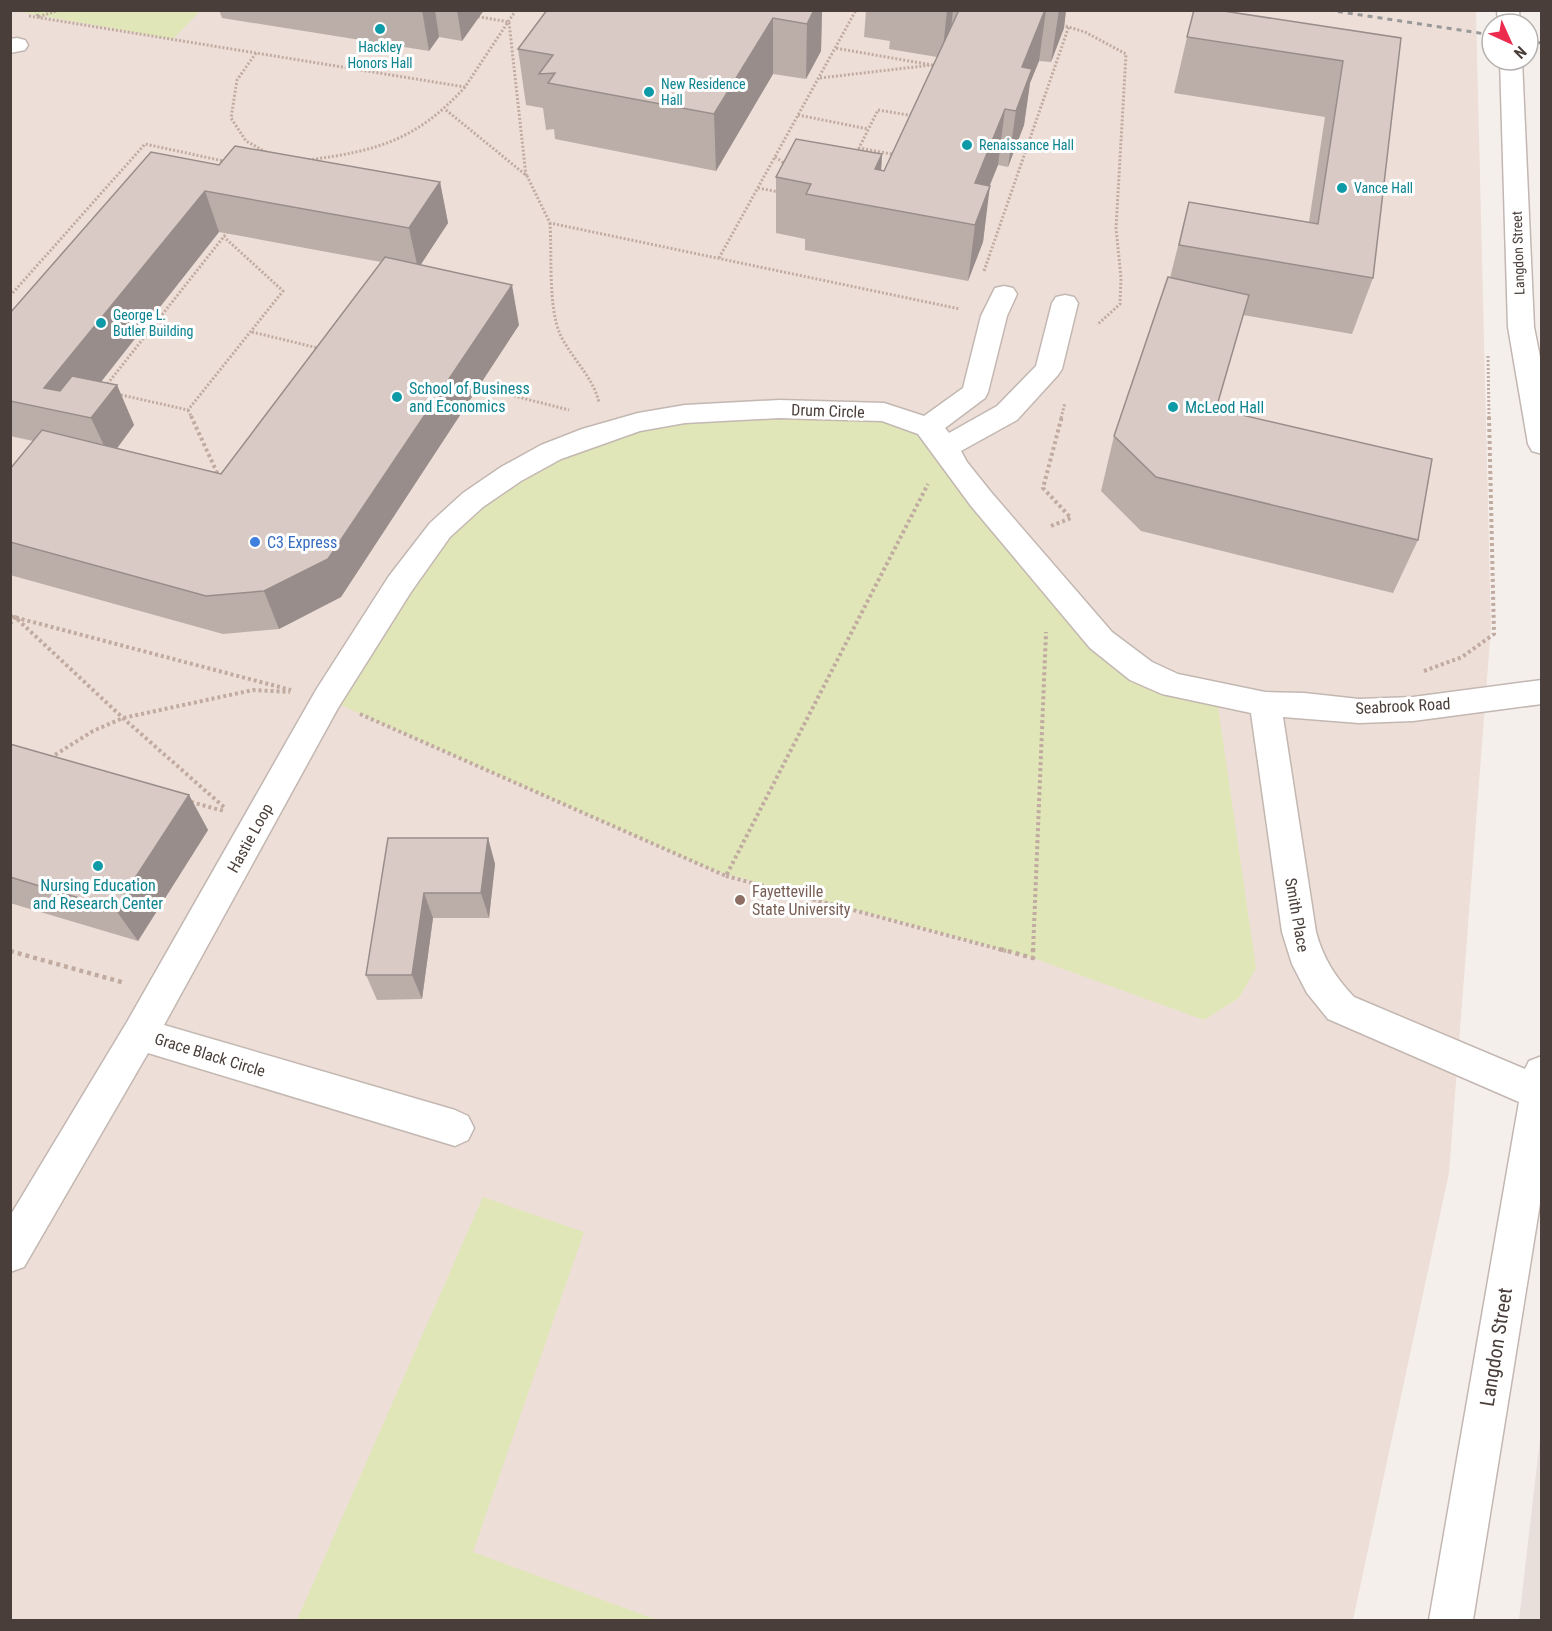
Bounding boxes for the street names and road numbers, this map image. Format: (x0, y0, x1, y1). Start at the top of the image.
street label: Langdon Street (1509, 211, 1527, 295)
street label: Drum Circle (791, 400, 865, 422)
street label: Seabrook Road (1355, 694, 1451, 718)
street label: Hastie Loop (223, 800, 277, 876)
street label: Smith Place (1281, 876, 1313, 954)
street label: Grace Black Circle (152, 1029, 268, 1081)
street label: Langdon Street (1475, 1286, 1517, 1408)

